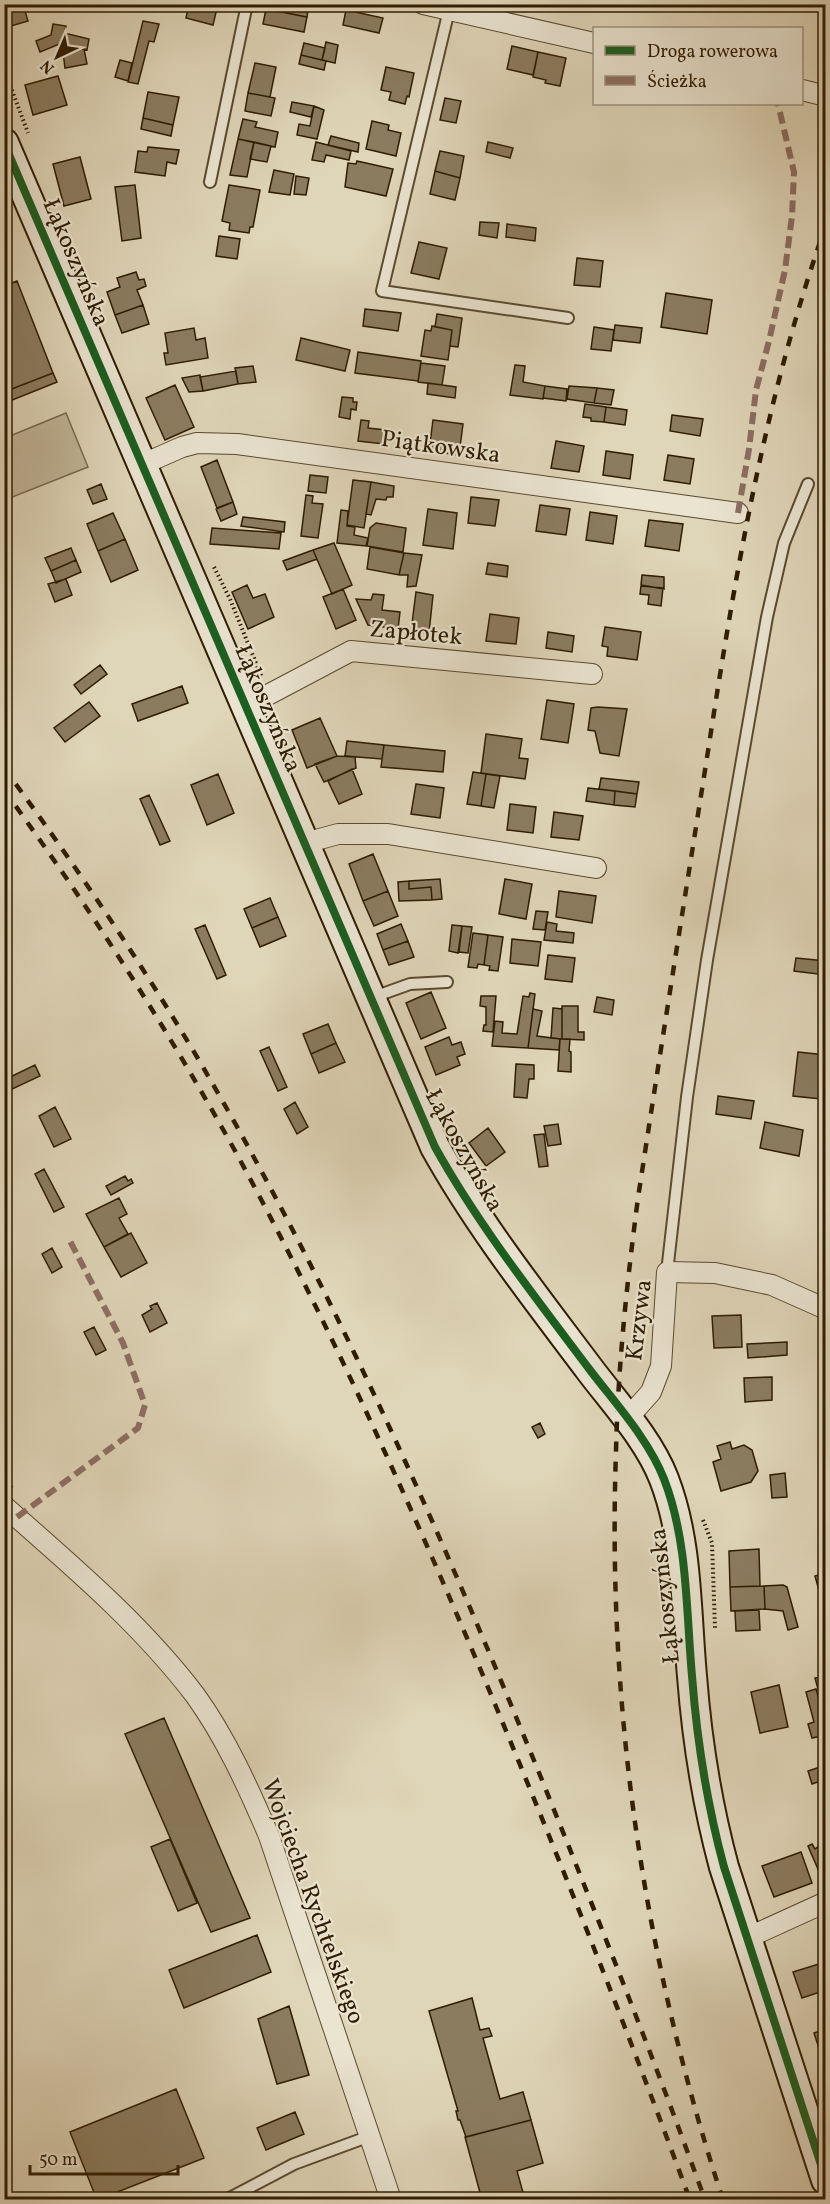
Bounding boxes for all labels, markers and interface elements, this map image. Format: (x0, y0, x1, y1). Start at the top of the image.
north arrow (27, 27, 87, 87)
legend (593, 27, 803, 105)
text: Droga rowerowa (647, 40, 778, 65)
text: N (36, 54, 60, 78)
text: Ścieżka (647, 70, 707, 95)
street label: Łąkoszyńska (33, 194, 117, 332)
street label: Piątkowska (379, 423, 503, 473)
street label: Zapłotek (368, 613, 464, 655)
street label: Łąkoszyńska (225, 640, 309, 778)
street label: Łąkoszyńska (415, 1083, 511, 1219)
street label: Krzywa (618, 1278, 662, 1363)
street label: Łąkoszyńska (642, 1526, 690, 1665)
street label: Wojciecha Rychtelskiego (252, 1774, 372, 2029)
scale bar (30, 2138, 178, 2176)
text: 50 m (39, 2148, 78, 2173)

